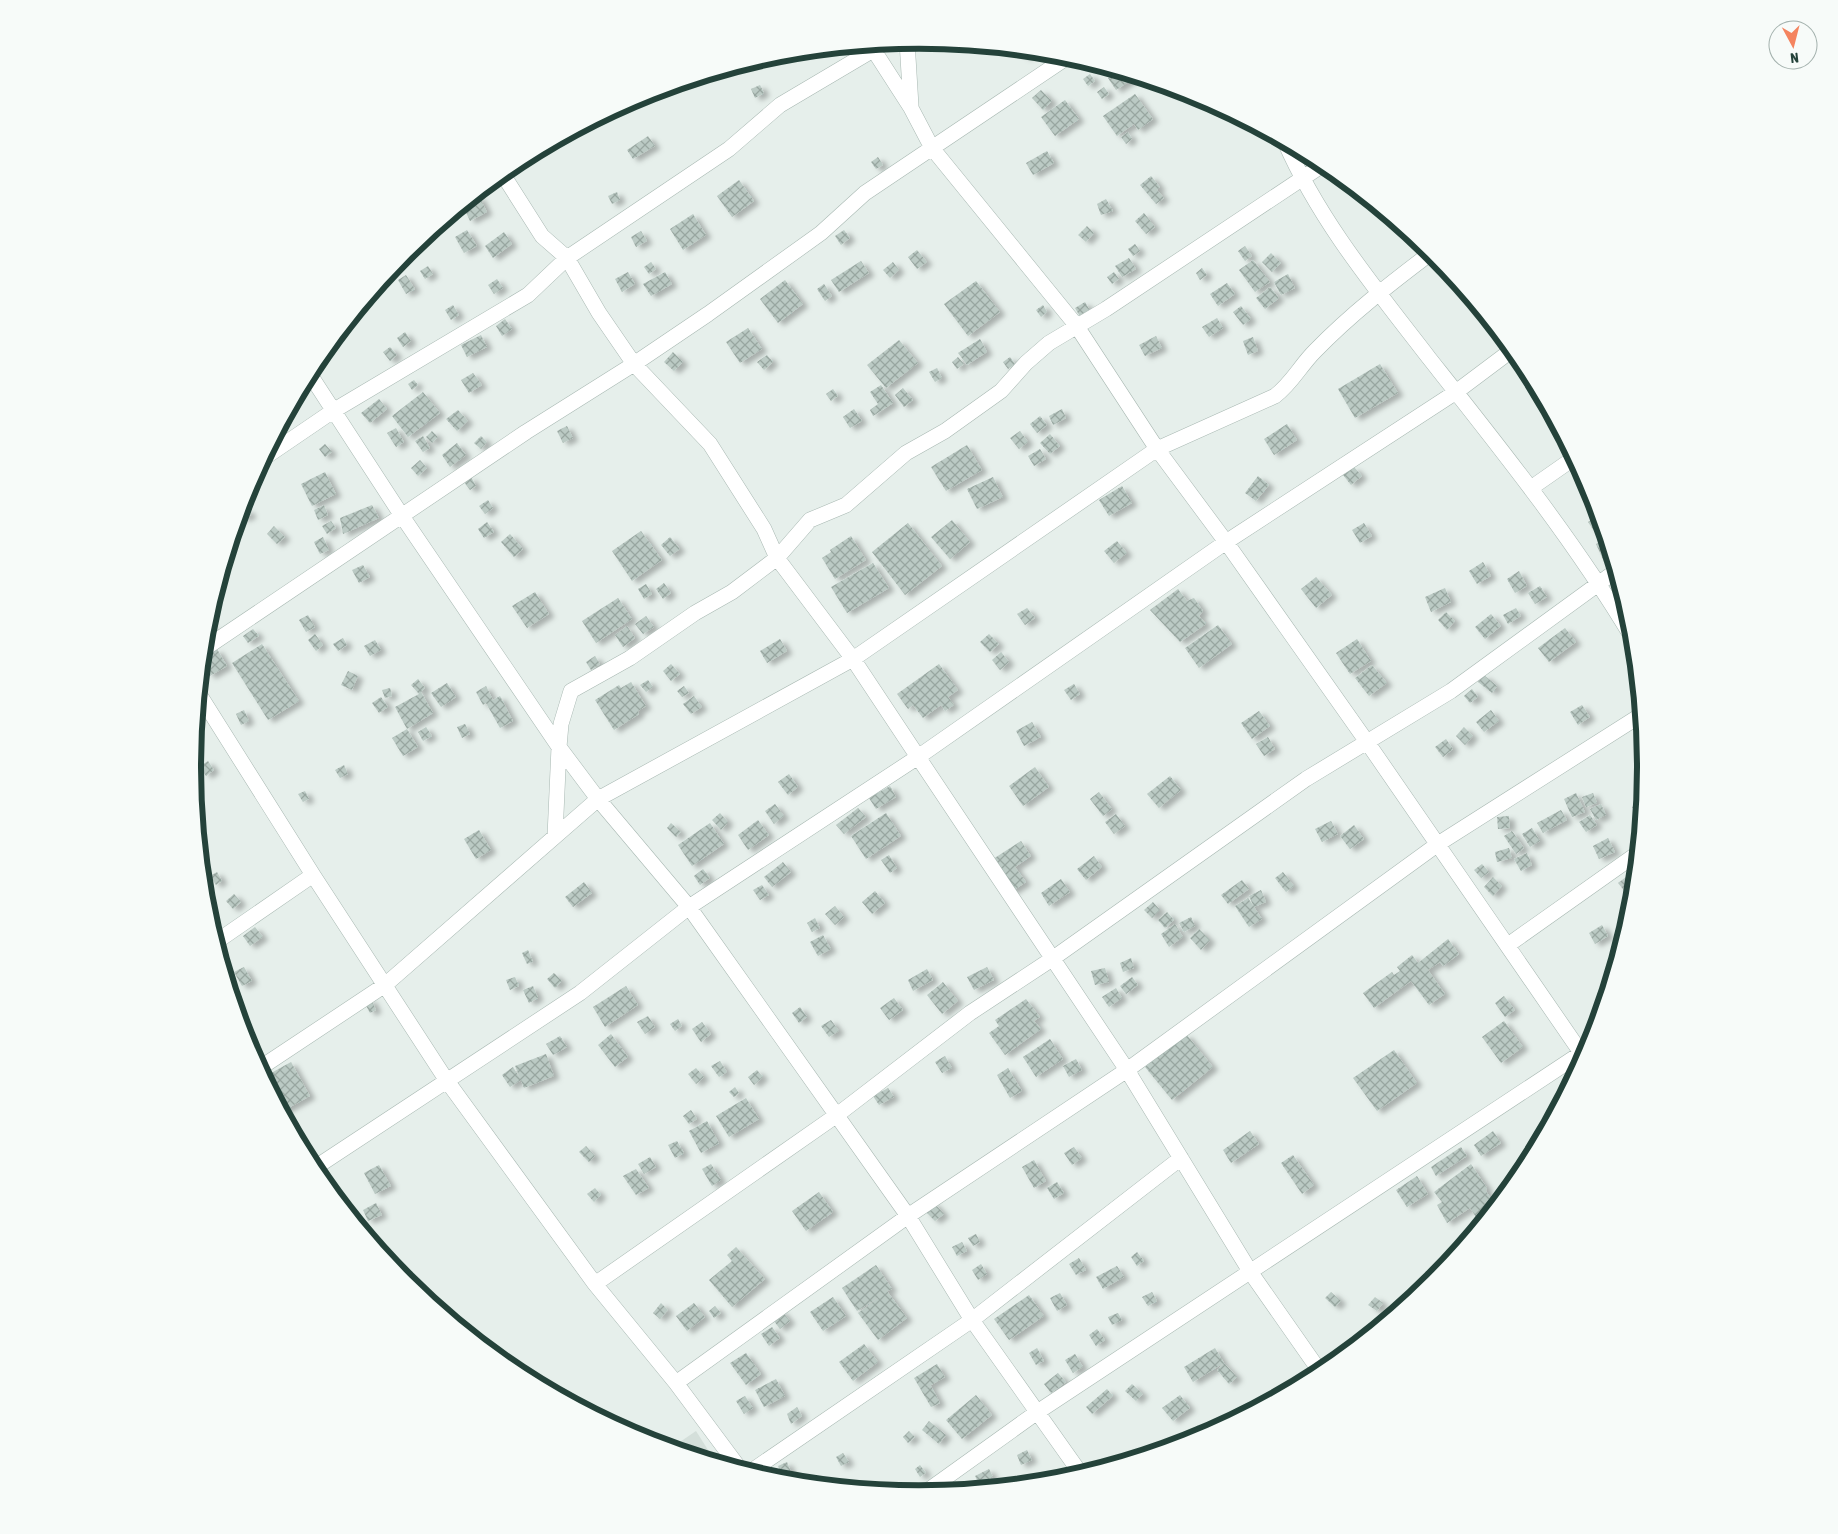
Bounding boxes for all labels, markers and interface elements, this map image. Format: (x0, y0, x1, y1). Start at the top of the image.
north arrow (1768, 20, 1818, 70)
text: N (1790, 49, 1800, 66)

